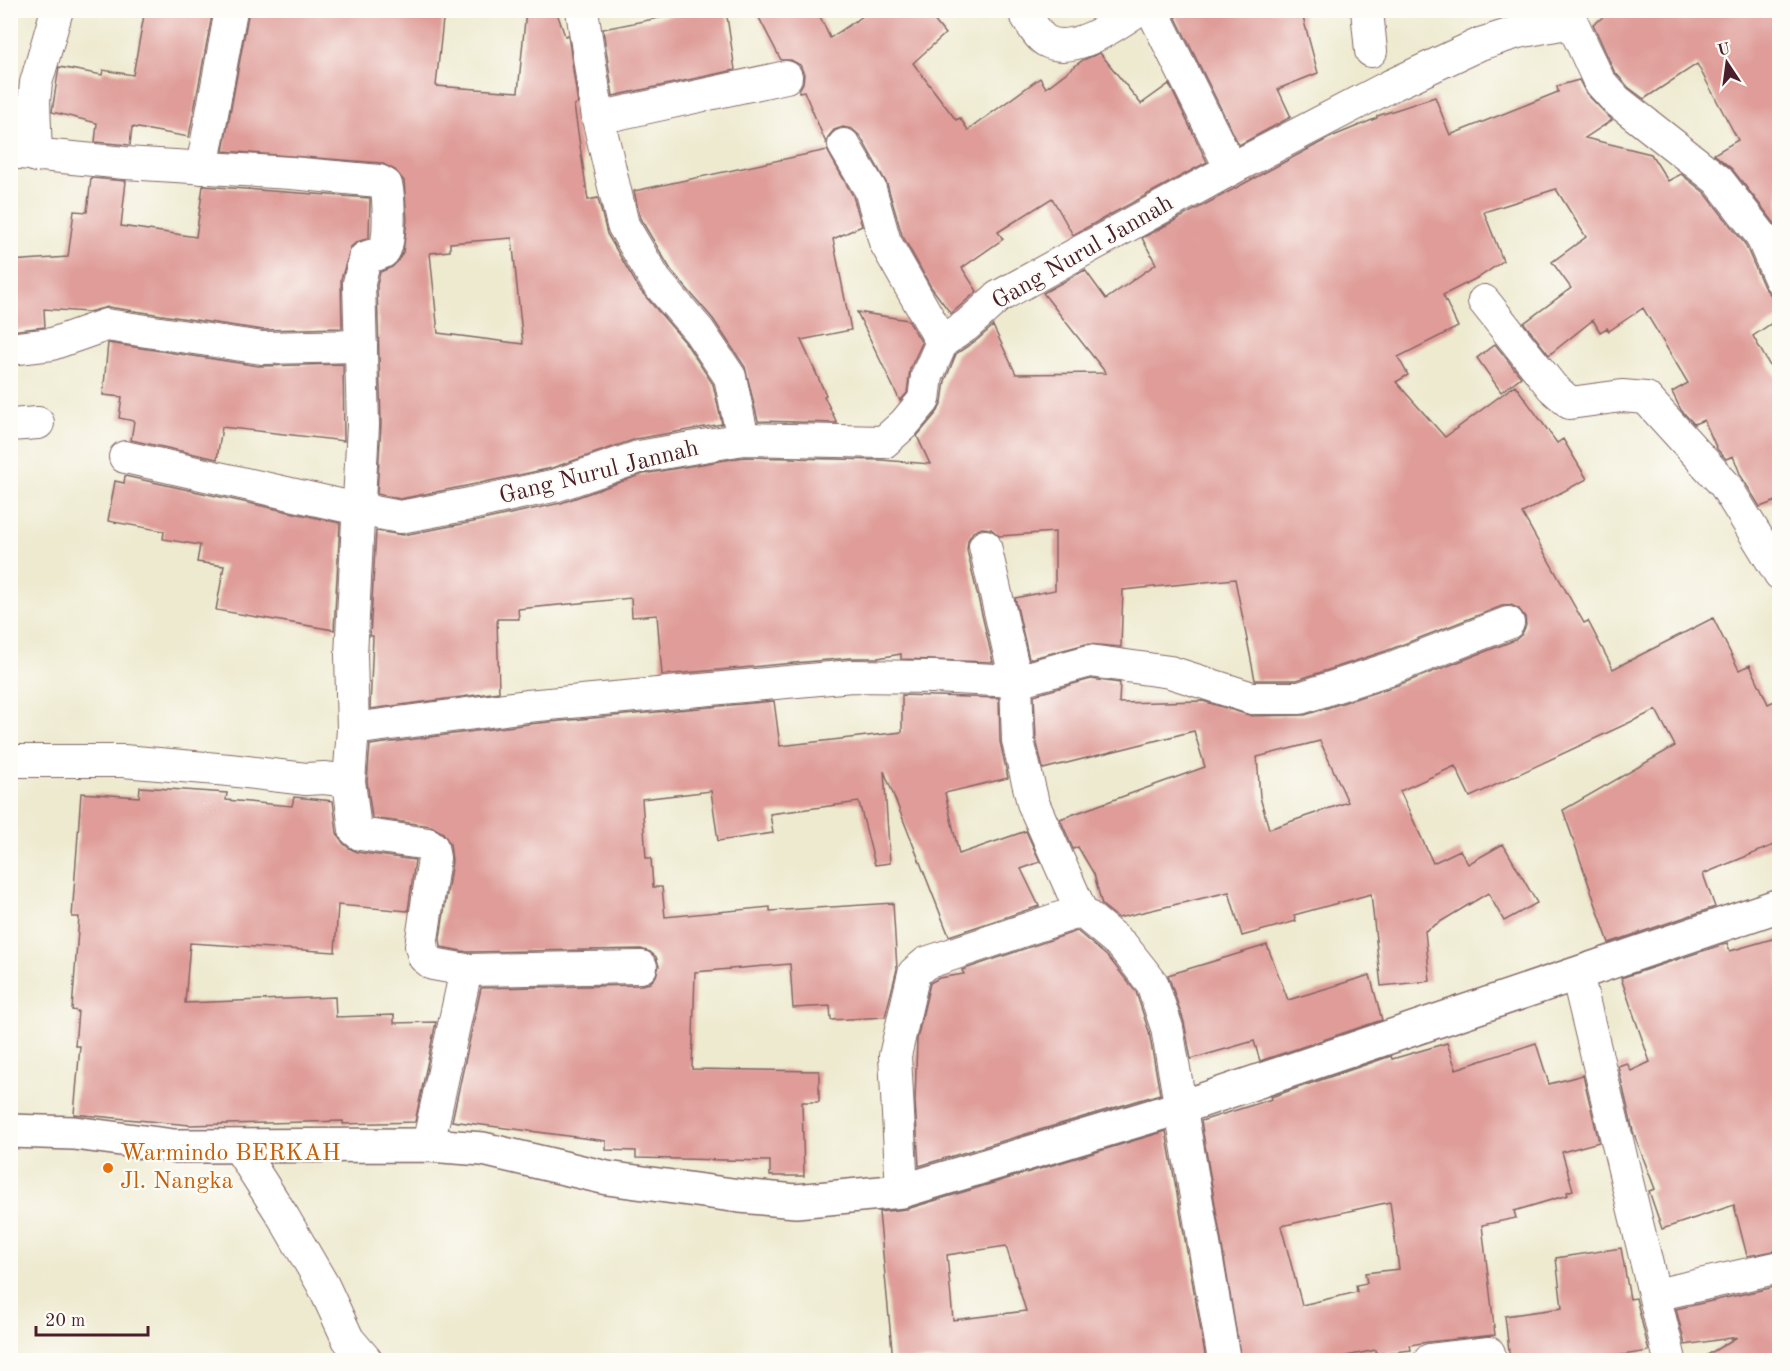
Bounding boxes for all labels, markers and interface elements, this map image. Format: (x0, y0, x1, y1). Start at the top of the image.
north arrow (1697, 33, 1757, 93)
text: U (1716, 41, 1732, 60)
street label: Gang Nurul Jannah (988, 191, 1178, 315)
street label: Gang Nurul Jannah (497, 437, 701, 509)
place label: Warmindo BERKAH Jl. Nangka (120, 1142, 341, 1194)
marker: Warmindo BERKAH Jl. Nangka (101, 1161, 115, 1175)
scale bar (36, 1299, 148, 1337)
text: 20 m (45, 1312, 85, 1330)

